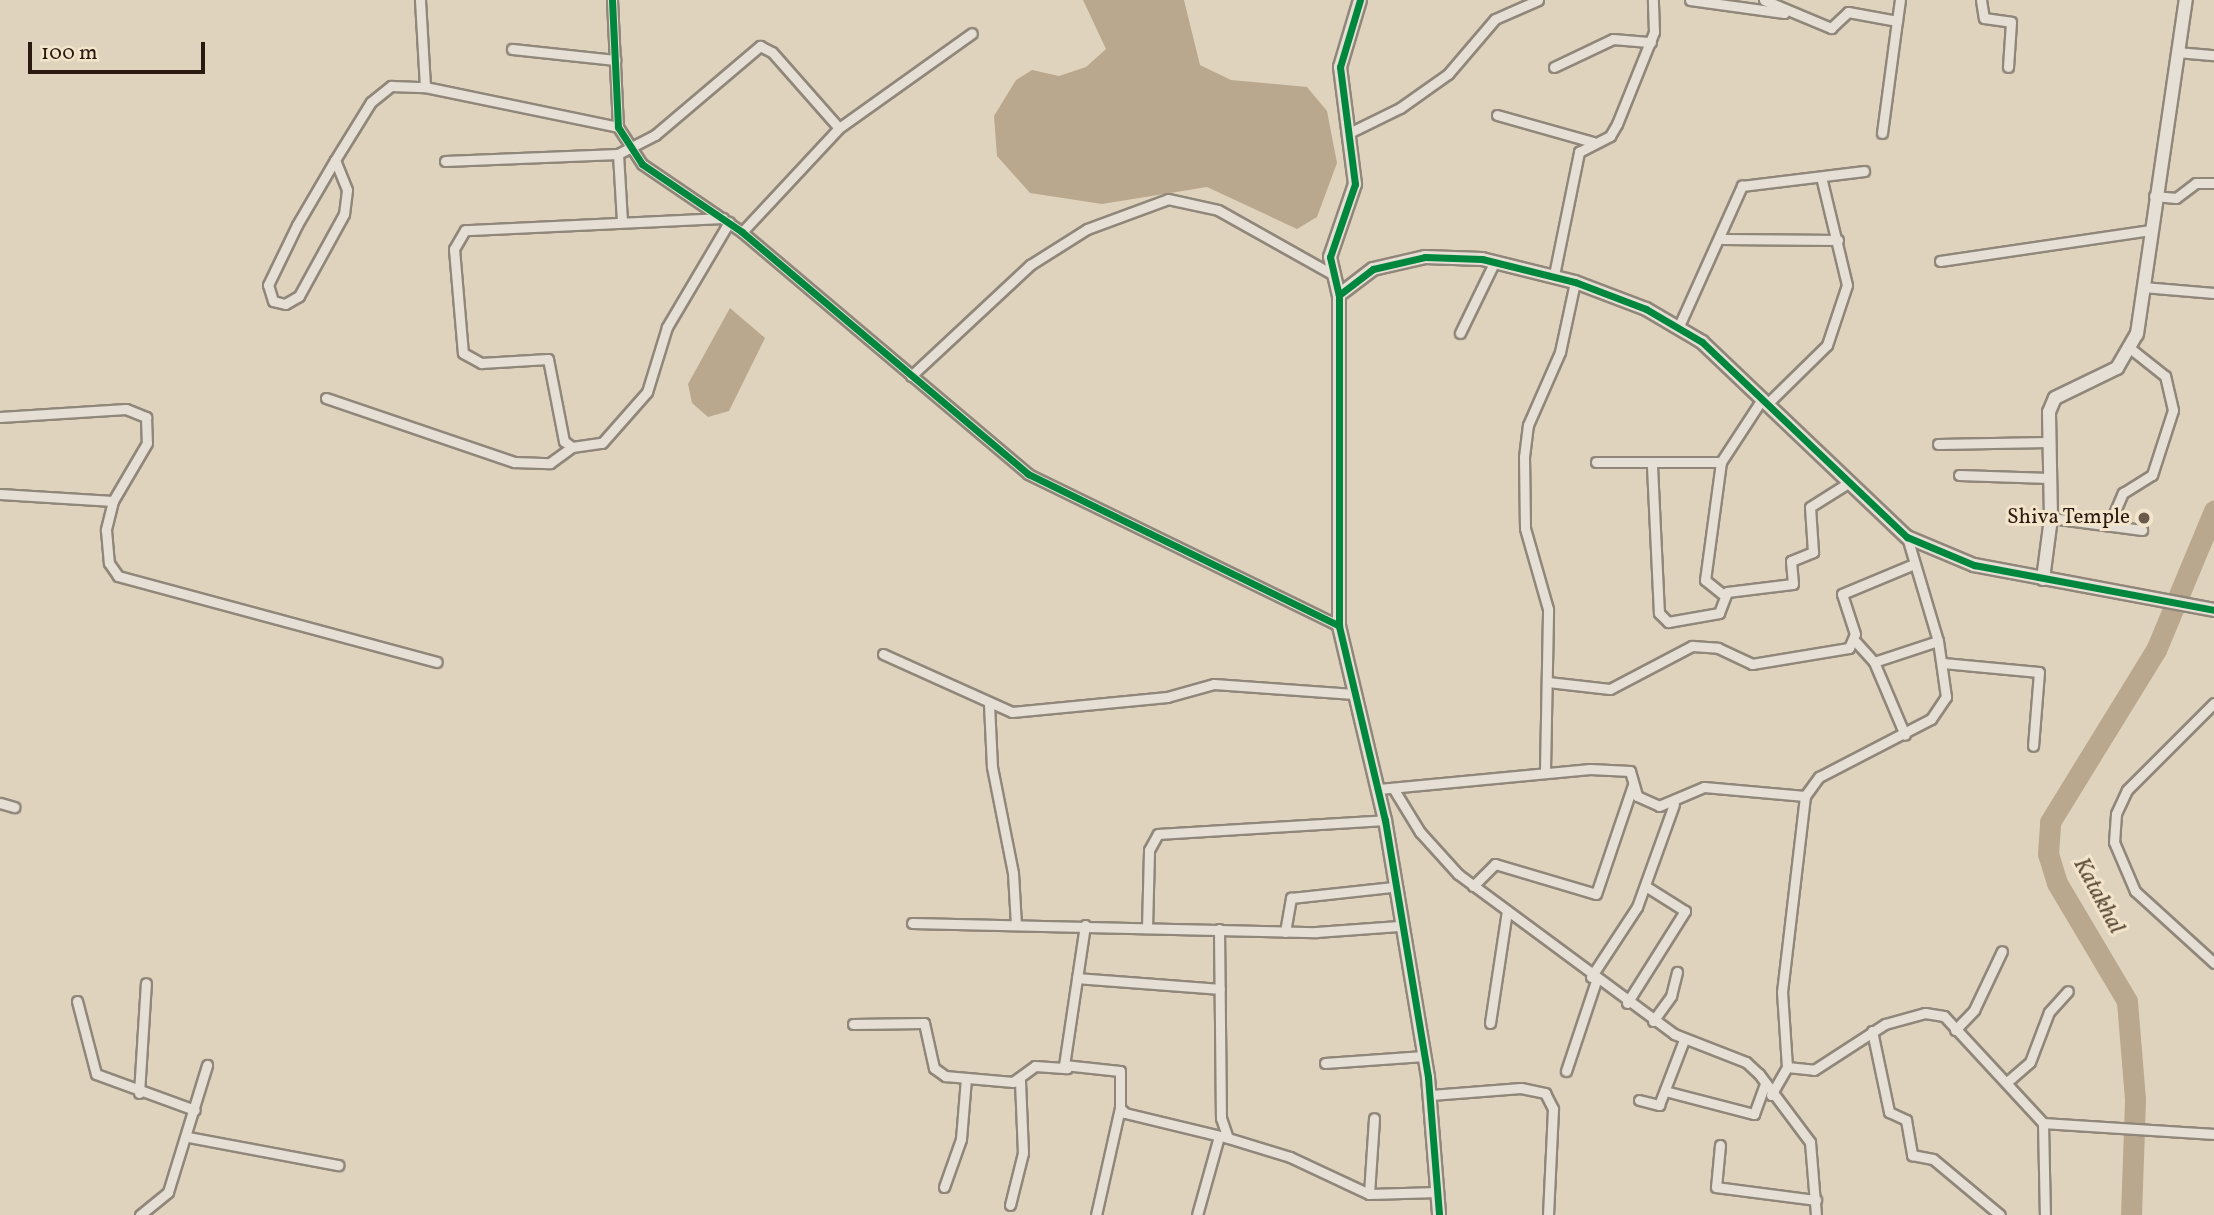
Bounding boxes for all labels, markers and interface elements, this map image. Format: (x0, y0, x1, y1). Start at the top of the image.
scale bar (32, 28, 208, 72)
text: 100 m (41, 39, 98, 68)
place label: Shiva Temple (2006, 505, 2130, 531)
marker: Shiva Temple (2136, 510, 2152, 526)
water label: Katakhal (2067, 853, 2129, 939)

